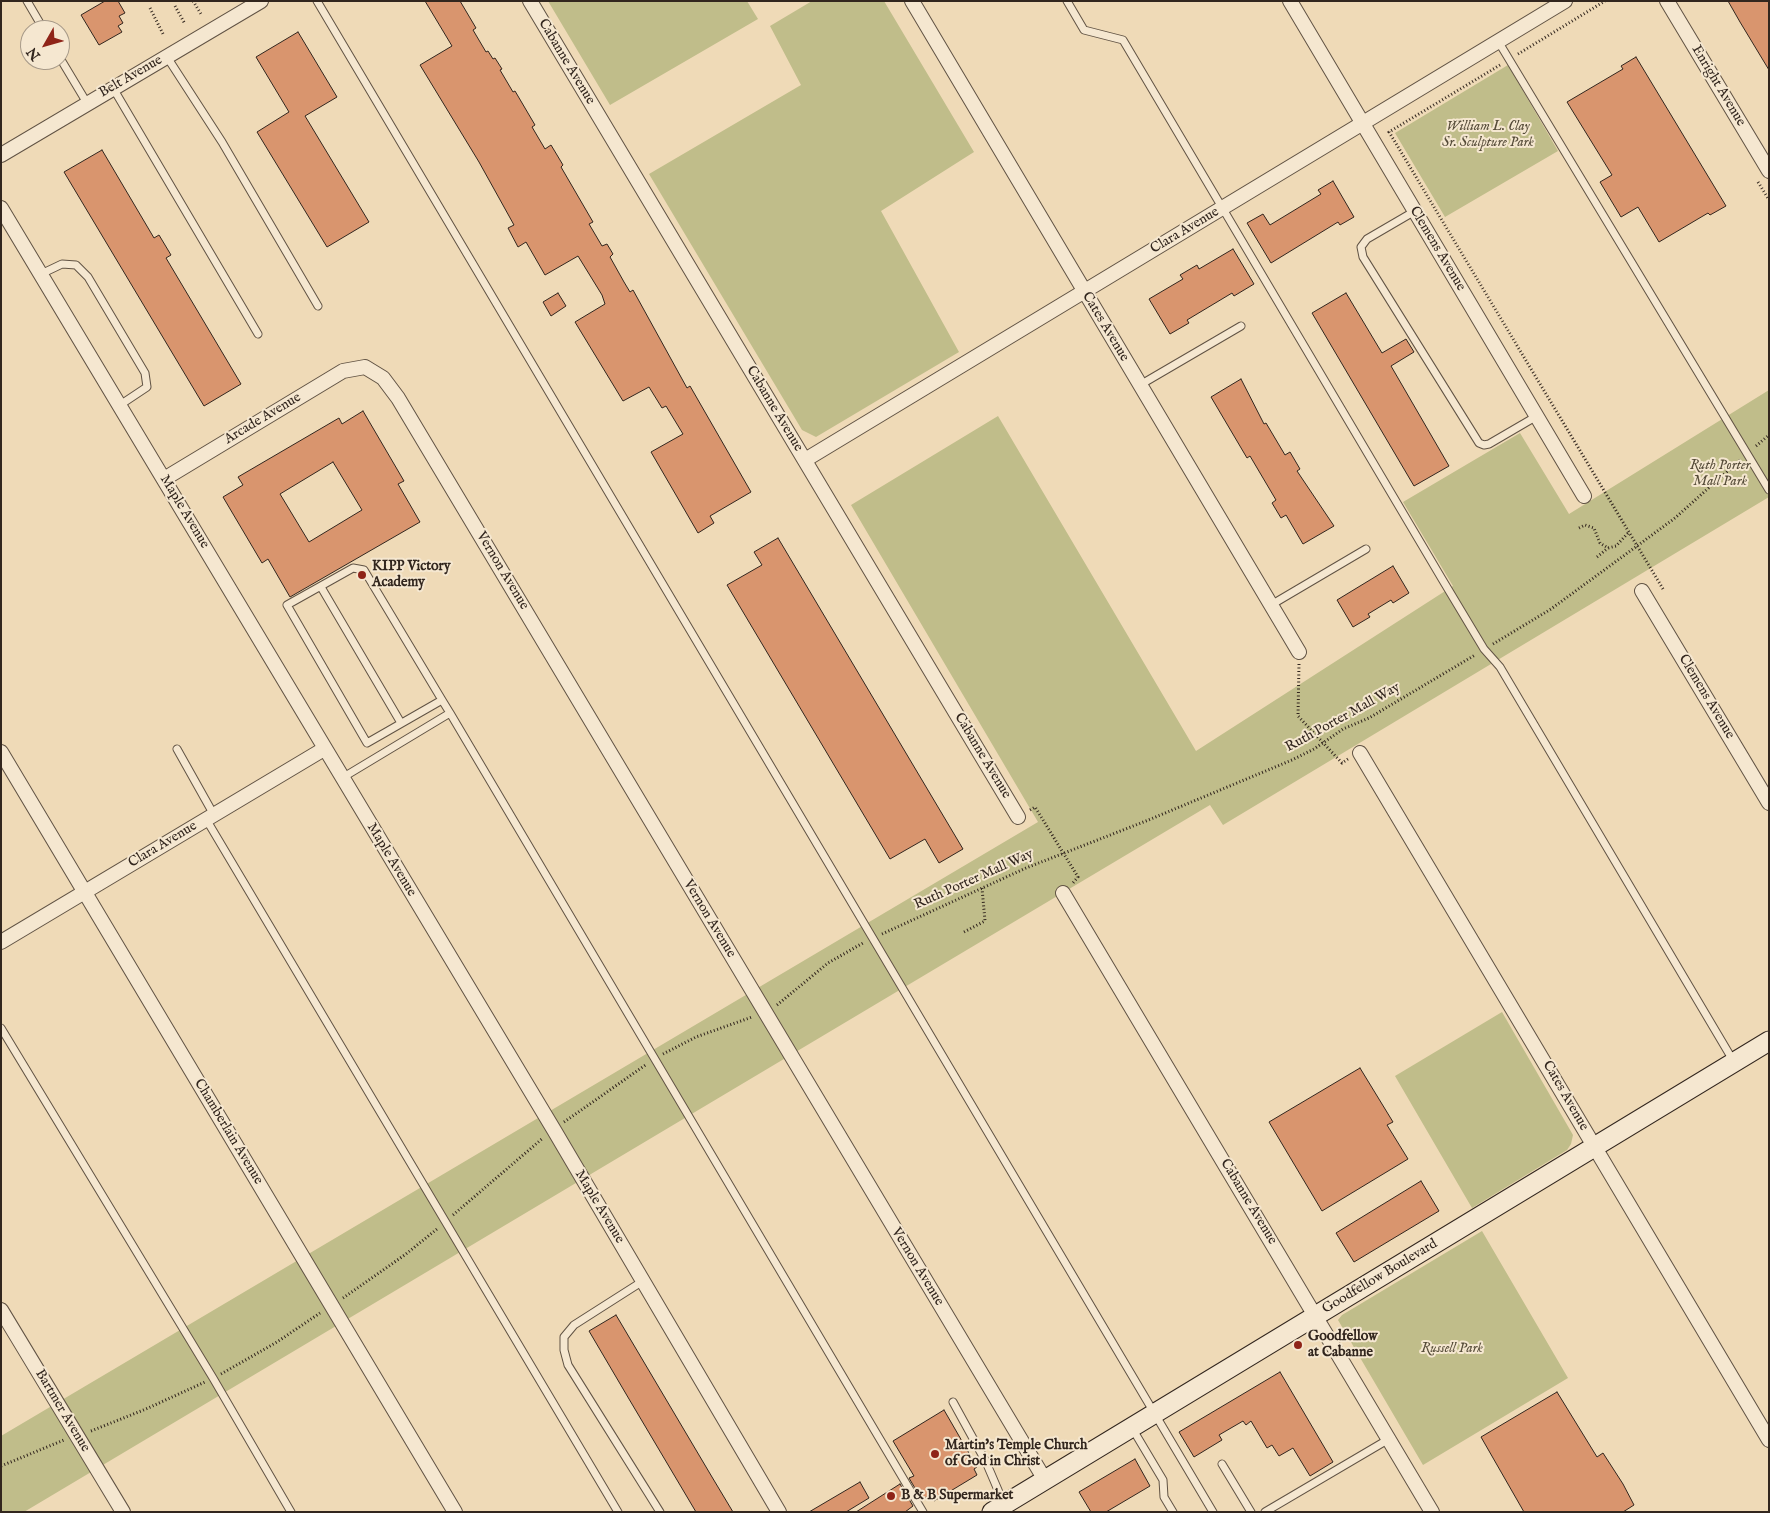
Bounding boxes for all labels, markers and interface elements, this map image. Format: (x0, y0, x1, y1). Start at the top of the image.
street label: Cabanne Avenue (534, 16, 598, 108)
north arrow (20, 20, 70, 70)
street label: Enright Avenue (1687, 42, 1749, 130)
text: N (23, 43, 45, 64)
street label: Belt Avenue (96, 52, 166, 102)
park label: William L. Clay Sr. Sculpture Park (1442, 119, 1534, 152)
street label: Clara Avenue (1148, 204, 1222, 258)
street label: Clemens Avenue (1405, 204, 1469, 294)
street label: Cates Avenue (1078, 289, 1132, 365)
street label: Cabanne Avenue (742, 363, 806, 455)
street label: Arcade Avenue (222, 390, 304, 448)
park label: Ruth Porter Mall Park (1690, 458, 1750, 491)
street label: Maple Avenue (155, 472, 213, 552)
street label: Vernon Avenue (472, 529, 532, 613)
place label: KIPP Victory Academy (372, 559, 451, 592)
marker: KIPP Victory Academy (356, 569, 368, 581)
street label: Clemens Avenue (1674, 652, 1738, 742)
street label: Ruth Porter Mall Way (1283, 680, 1403, 756)
street label: Cabanne Avenue (950, 710, 1014, 802)
street label: Clara Avenue (126, 818, 200, 872)
street label: Maple Avenue (362, 820, 420, 900)
street label: Ruth Porter Mall Way (912, 846, 1036, 914)
street label: Vernon Avenue (679, 877, 739, 961)
street label: Cates Avenue (1538, 1058, 1592, 1134)
street label: Chamberlain Avenue (190, 1076, 266, 1188)
street label: Cabanne Avenue (1216, 1156, 1280, 1248)
street label: Maple Avenue (570, 1167, 628, 1247)
street label: Vernon Avenue (887, 1225, 947, 1309)
street label: Goodfellow Boulevard (1319, 1236, 1441, 1318)
place label: Goodfellow at Cabanne (1308, 1329, 1377, 1361)
marker: Goodfellow at Cabanne (1292, 1339, 1304, 1351)
park label: Russell Park (1421, 1341, 1483, 1357)
street label: Bartmer Avenue (31, 1367, 93, 1455)
place label: Martin's Temple Church of God in Christ (945, 1438, 1087, 1470)
marker: Martin's Temple Church of God in Christ (929, 1448, 941, 1460)
place label: B & B Supermarket (901, 1488, 1013, 1504)
marker: B & B Supermarket (885, 1490, 897, 1502)

